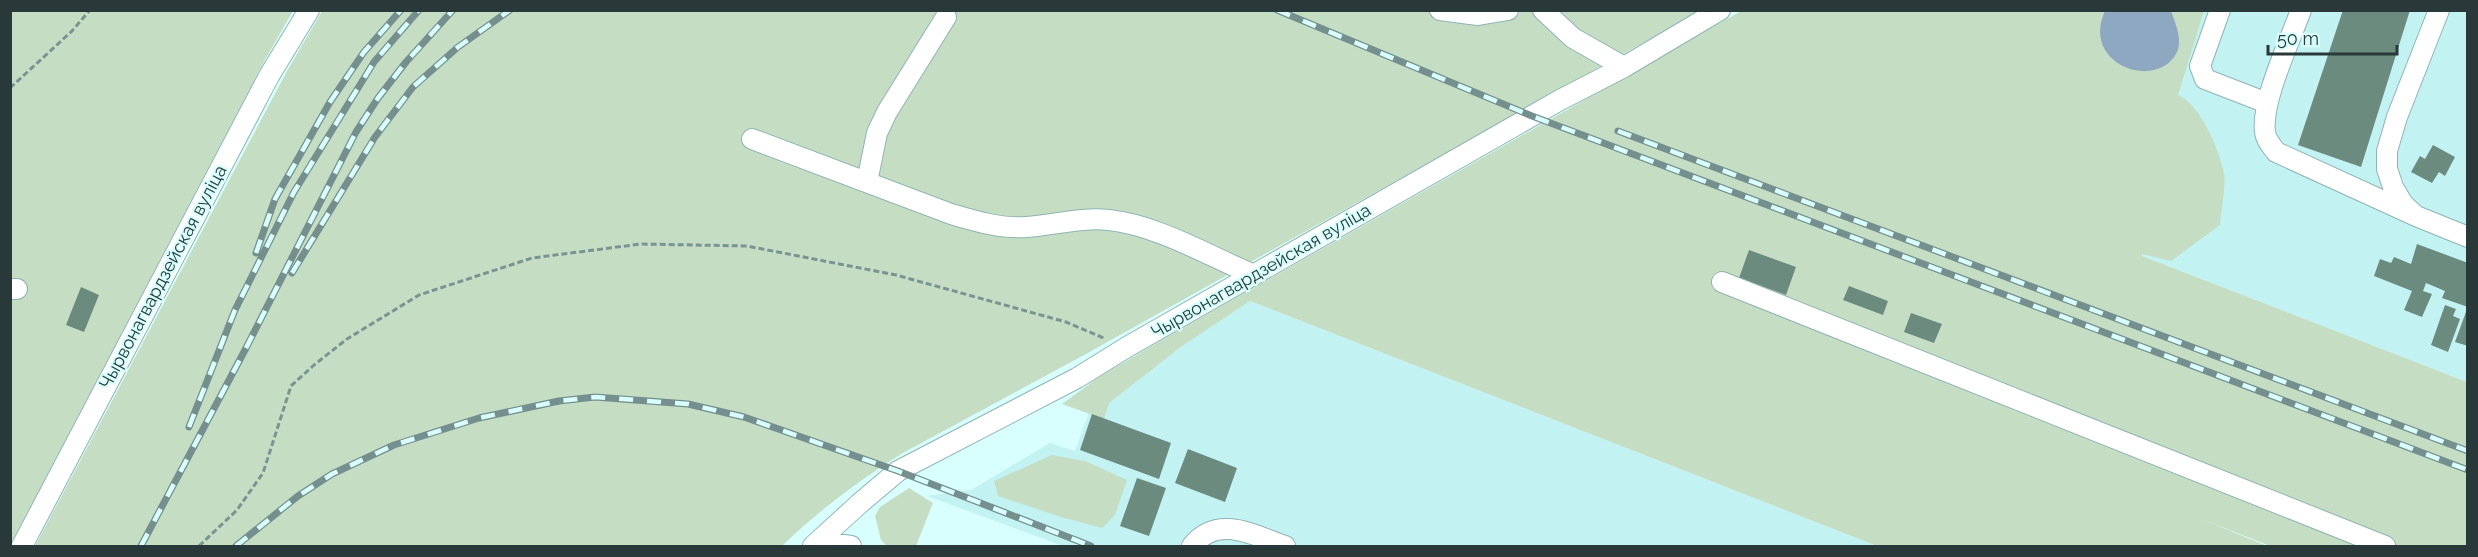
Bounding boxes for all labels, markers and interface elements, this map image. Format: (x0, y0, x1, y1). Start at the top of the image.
scale bar (2268, 18, 2397, 56)
text: 50 m (2277, 28, 2319, 49)
street label: Чырвонагвардзейская вуліца (95, 161, 231, 392)
street label: Чырвонагвардзейская вуліца (1147, 199, 1374, 342)

